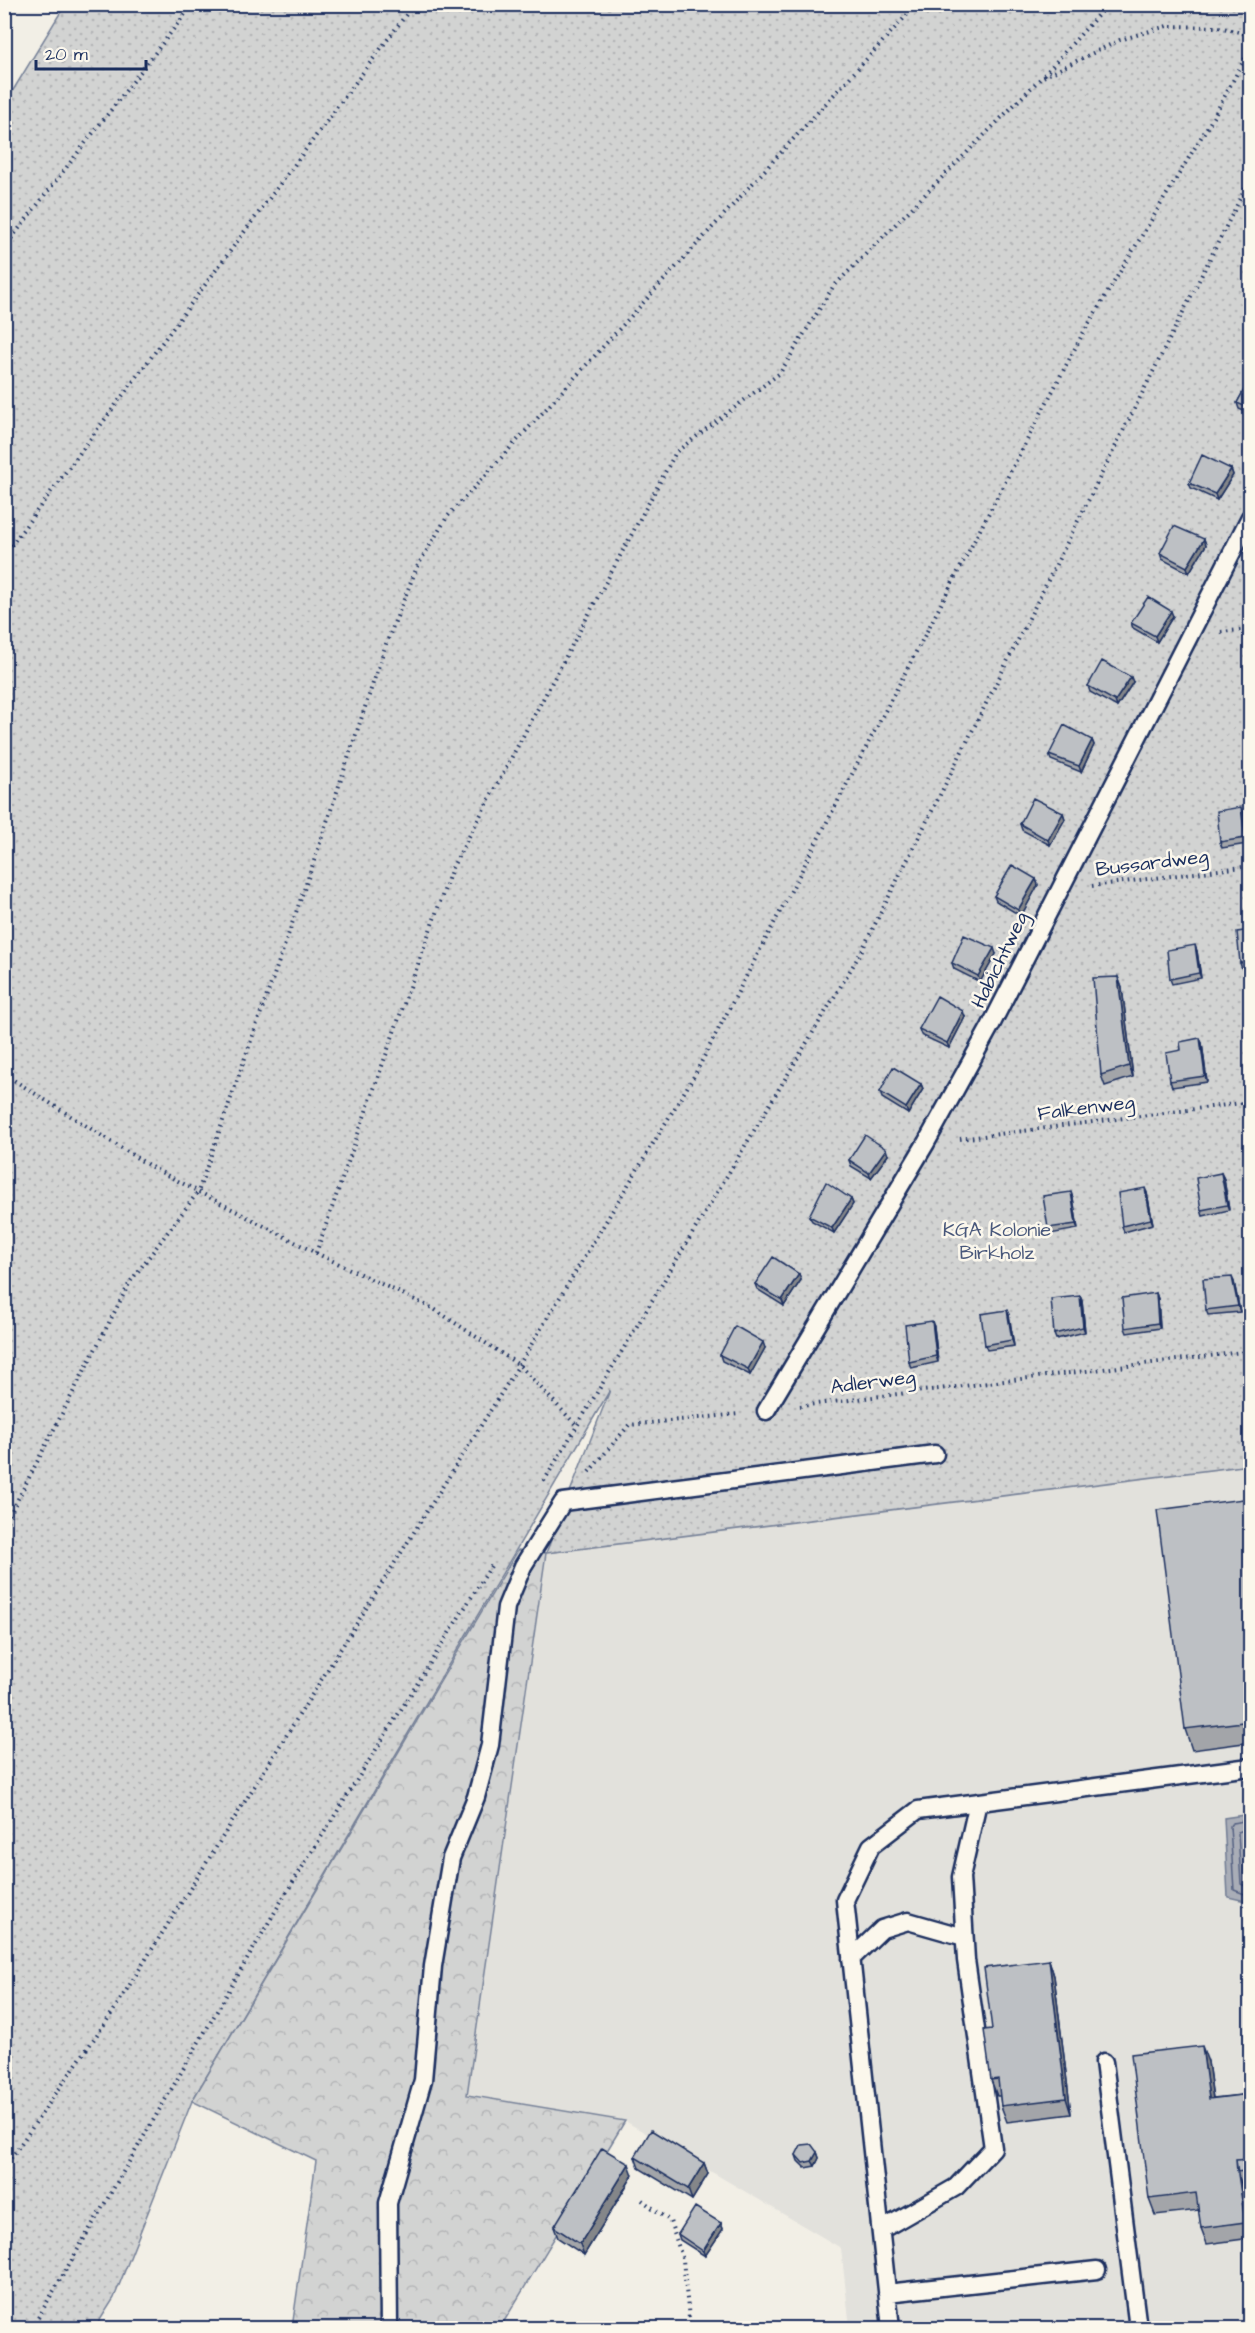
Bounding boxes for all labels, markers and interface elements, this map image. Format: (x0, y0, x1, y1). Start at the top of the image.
scale bar (36, 33, 146, 71)
text: 20 m (45, 42, 88, 67)
street label: Bussardweg (1094, 842, 1210, 885)
street label: Habichtweg (965, 907, 1036, 1014)
street label: Falkenweg (1036, 1088, 1136, 1129)
park label: KGA Kolonie Birkholz (943, 1216, 1051, 1267)
street label: Adlerweg (829, 1363, 917, 1402)

